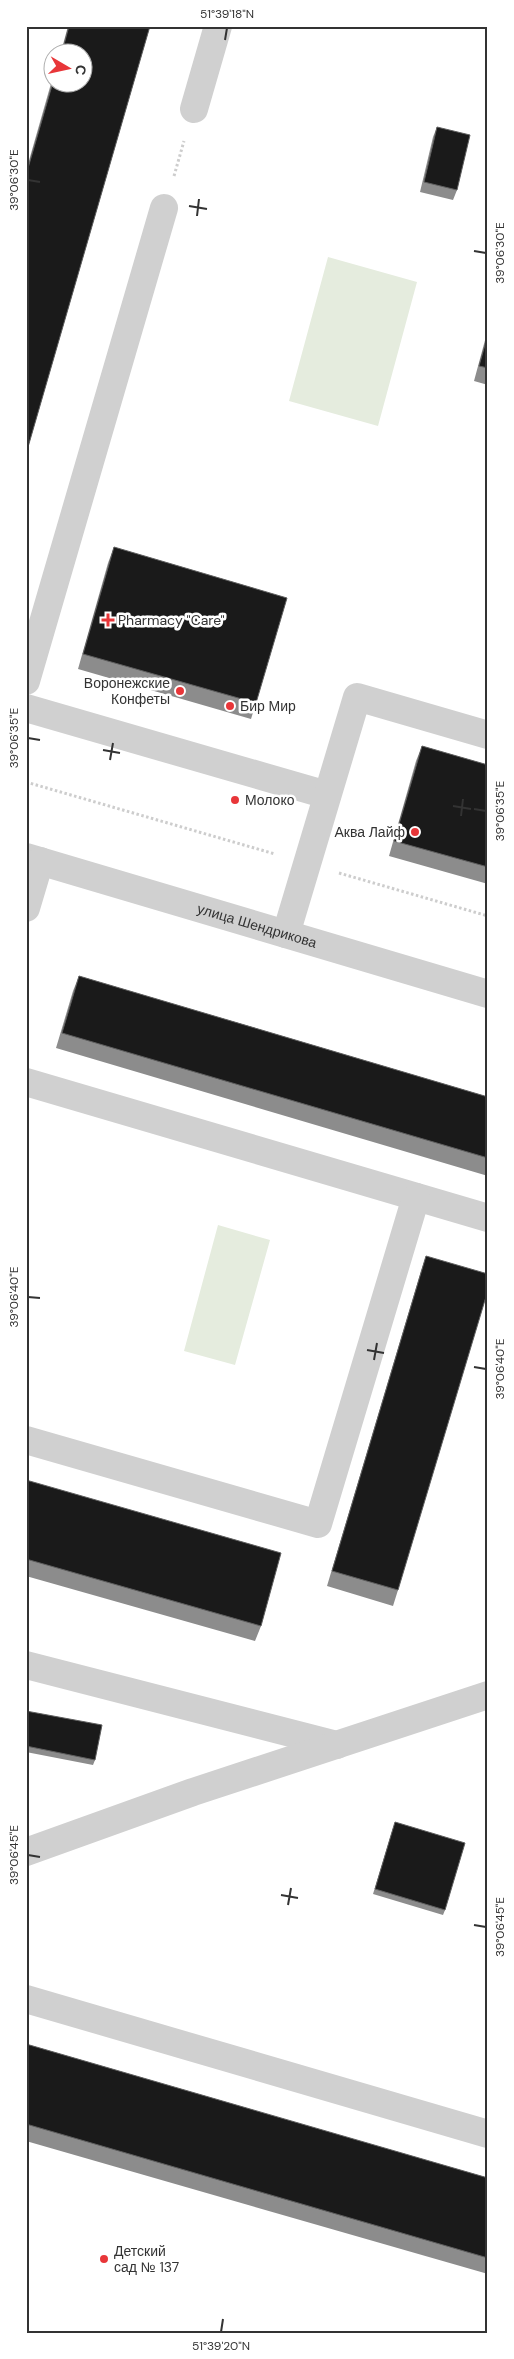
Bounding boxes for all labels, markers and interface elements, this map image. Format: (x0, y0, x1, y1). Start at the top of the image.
text: 51°39'18"N (200, 6, 254, 22)
north arrow (42, 42, 92, 92)
text: С (71, 64, 91, 76)
text: 39°06'30"E (6, 149, 22, 211)
text: 39°06'30"E (492, 222, 508, 284)
place label: Pharmacy "Care" (118, 611, 225, 629)
marker: Pharmacy "Care" (102, 614, 114, 626)
place label: Воронежские Конфеты (84, 674, 170, 708)
marker: Воронежские Конфеты (174, 685, 186, 697)
place label: Бир Мир (240, 697, 296, 715)
marker: Бир Мир (224, 700, 236, 712)
text: 39°06'35"E (6, 708, 22, 768)
text: 39°06'35"E (492, 781, 508, 841)
place label: Молоко (245, 791, 295, 809)
marker: Молоко (229, 794, 241, 806)
place label: Аква Лайф (334, 823, 405, 841)
marker: Аква Лайф (409, 826, 421, 838)
street label: улица Шендрикова (195, 899, 319, 952)
text: 39°06'40"E (6, 1266, 22, 1328)
text: 39°06'40"E (492, 1338, 508, 1400)
text: 39°06'45"E (6, 1825, 22, 1885)
text: 39°06'45"E (492, 1897, 508, 1957)
place label: Детский сад № 137 (114, 2242, 179, 2276)
marker: Детский сад № 137 (98, 2253, 110, 2265)
text: 51°39'20"N (192, 2338, 250, 2354)

